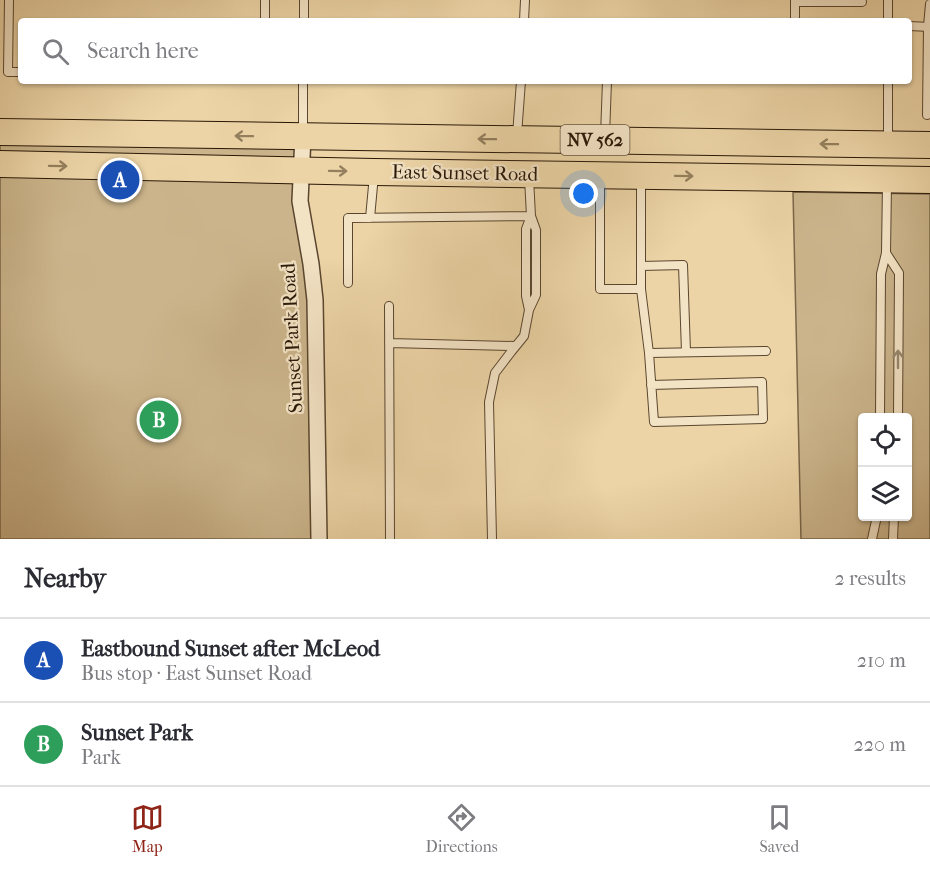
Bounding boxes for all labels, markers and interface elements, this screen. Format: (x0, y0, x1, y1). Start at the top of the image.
search box (18, 18, 912, 84)
icon: search (39, 35, 72, 68)
text: Search here (87, 38, 199, 64)
road number: NV 562 (560, 125, 630, 155)
one-way arrow (235, 130, 255, 141)
one-way arrow (478, 133, 498, 145)
one-way arrow (819, 138, 839, 150)
pin: A (100, 158, 140, 202)
one-way arrow (48, 160, 68, 171)
street label: East Sunset Road (391, 160, 540, 186)
one-way arrow (327, 165, 347, 177)
one-way arrow (674, 170, 694, 182)
your location (569, 179, 598, 208)
street label: Sunset Park Road (277, 261, 307, 414)
one-way arrow (892, 350, 904, 370)
pin: B (140, 398, 178, 442)
map controls (858, 413, 912, 521)
button: locate (858, 413, 912, 467)
button: layers (858, 467, 912, 521)
text: Nearby (24, 563, 106, 594)
text: 2 results (835, 567, 906, 590)
text: Eastbound Sunset after McLeod (81, 636, 380, 662)
text: A (37, 649, 50, 672)
text: 210 m (857, 649, 906, 672)
text: Bus stop · East Sunset Road (81, 662, 312, 685)
text: Sunset Park (81, 720, 193, 746)
text: B (37, 733, 50, 756)
text: 220 m (853, 733, 906, 756)
text: Park (81, 746, 121, 769)
tab: Map (131, 801, 164, 856)
tab: Directions (426, 801, 498, 856)
tab: Saved (759, 801, 799, 856)

